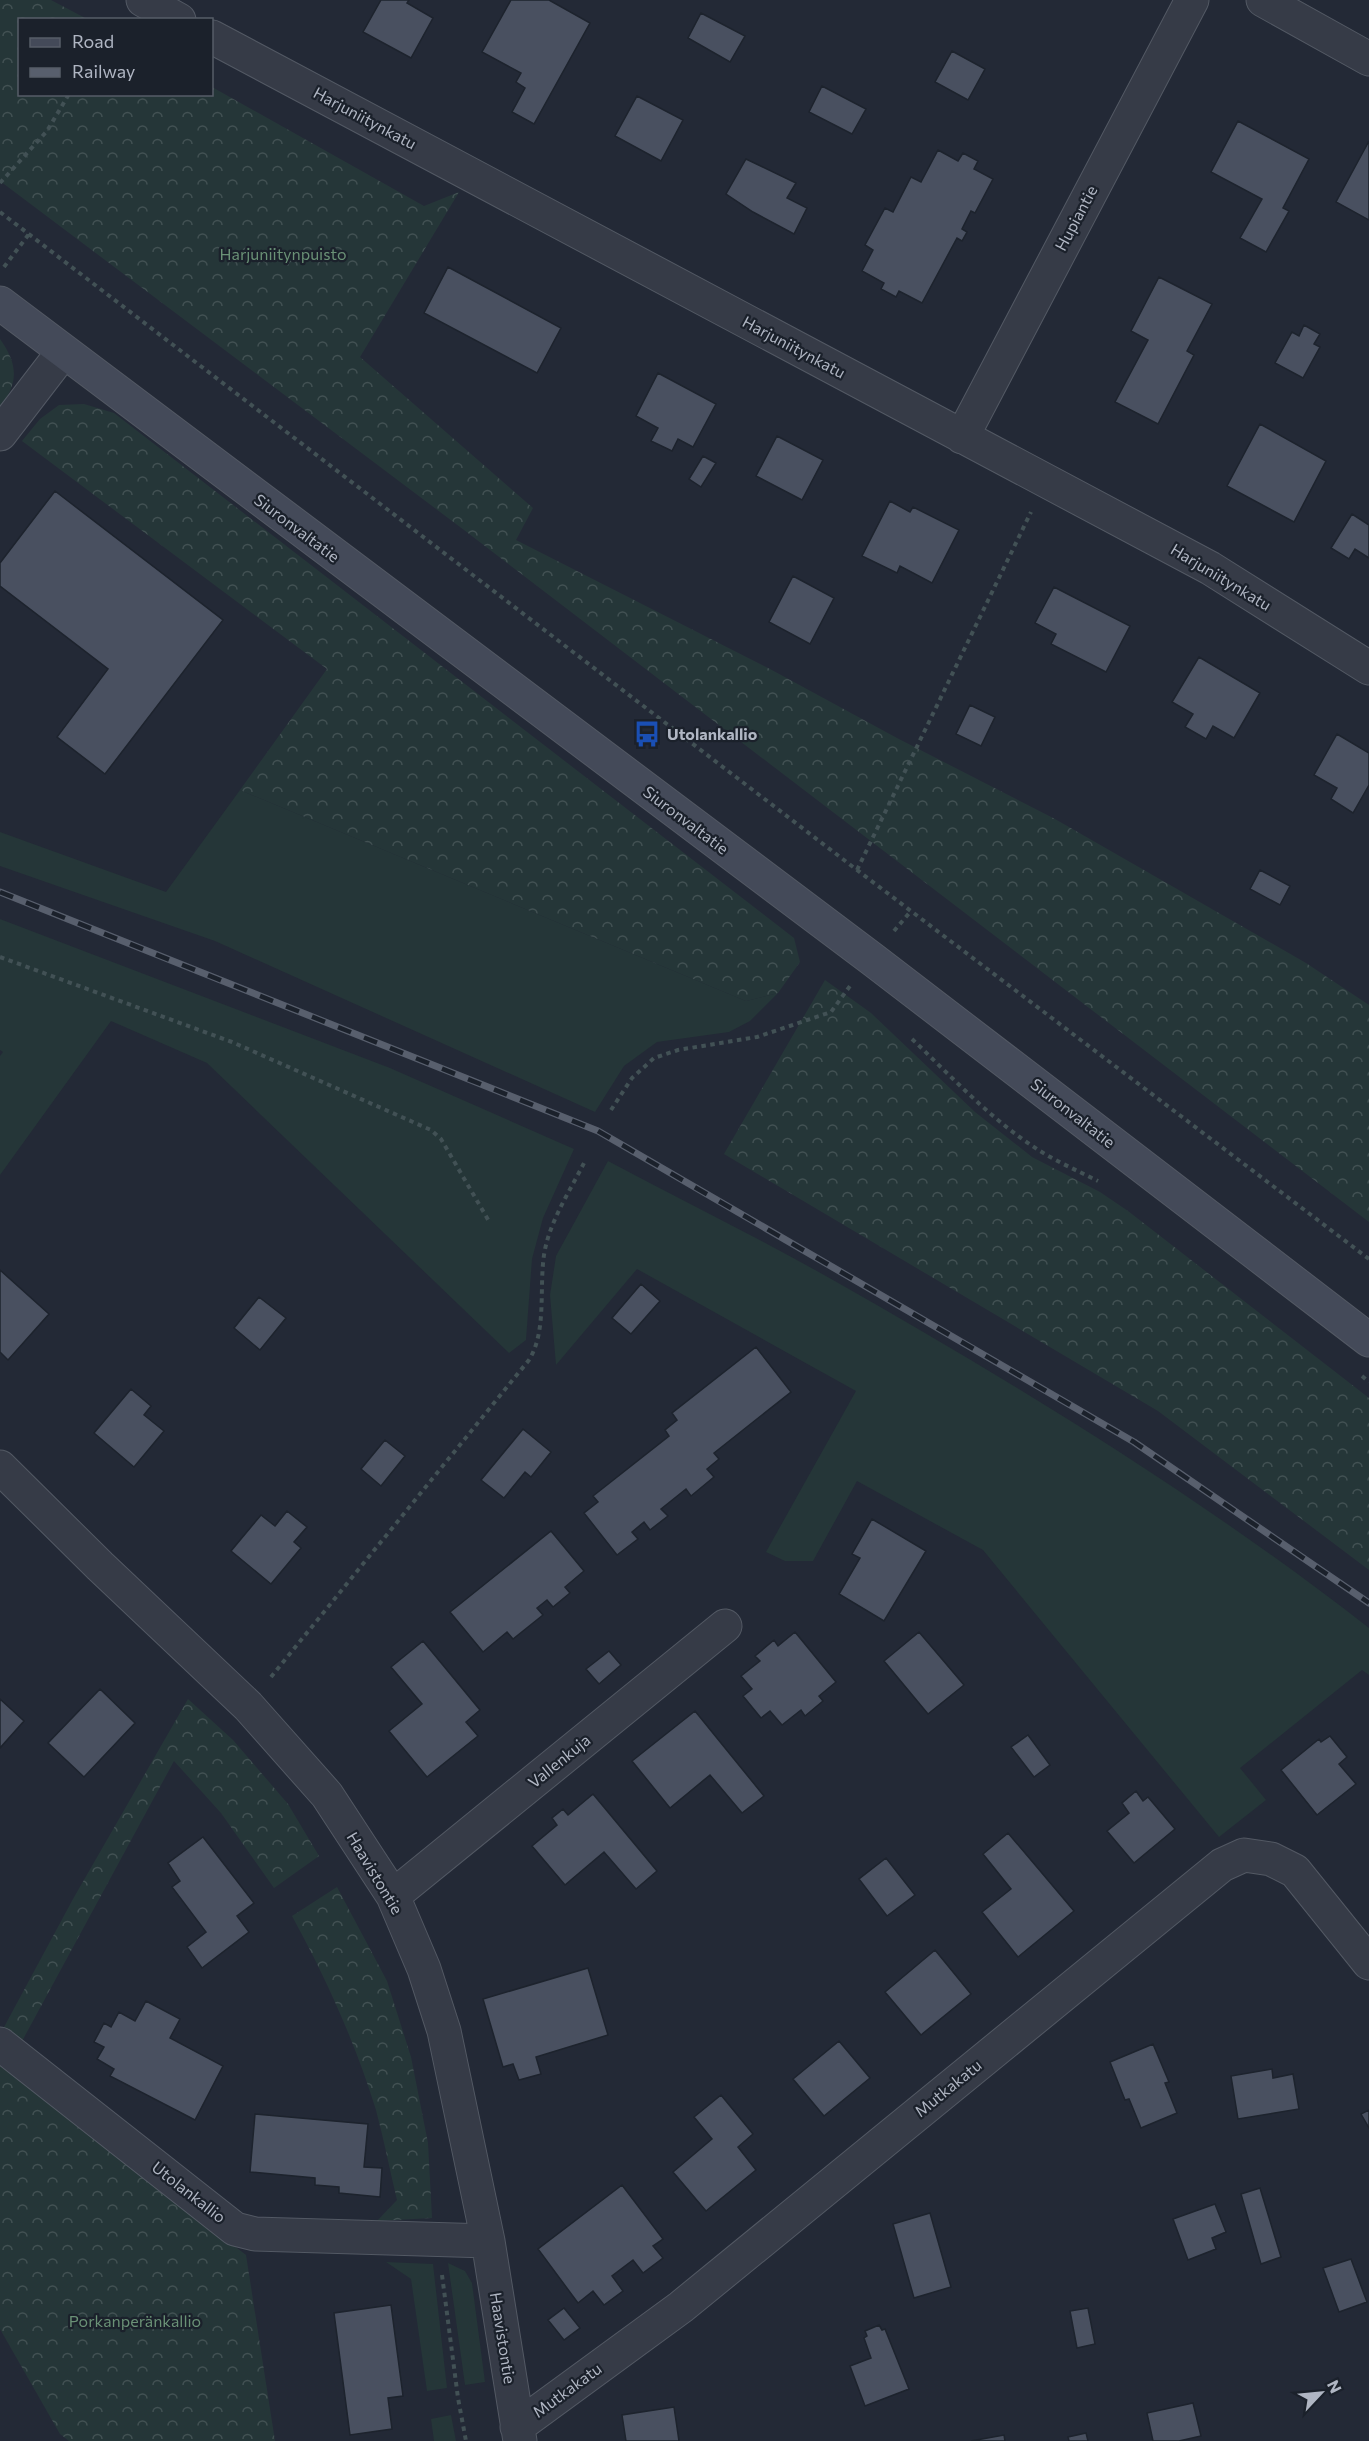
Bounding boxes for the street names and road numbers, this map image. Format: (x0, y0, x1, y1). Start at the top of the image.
street label: Harjuniitynkatu (311, 82, 420, 153)
street label: Hupiantie (1050, 182, 1101, 254)
street label: Harjuniitynkatu (740, 311, 849, 382)
street label: Siuronvaltatie (251, 489, 344, 566)
street label: Harjuniitynkatu (1168, 539, 1275, 614)
street label: Siuronvaltatie (640, 781, 733, 858)
street label: Siuronvaltatie (1027, 1074, 1119, 1151)
street label: Vallenkuja (524, 1730, 594, 1791)
street label: Haavistontie (343, 1828, 407, 1917)
street label: Mutkakatu (910, 2055, 985, 2120)
street label: Utolankallio (149, 2157, 230, 2226)
street label: Haavistontie (487, 2291, 520, 2385)
street label: Mutkakatu (529, 2358, 605, 2421)

